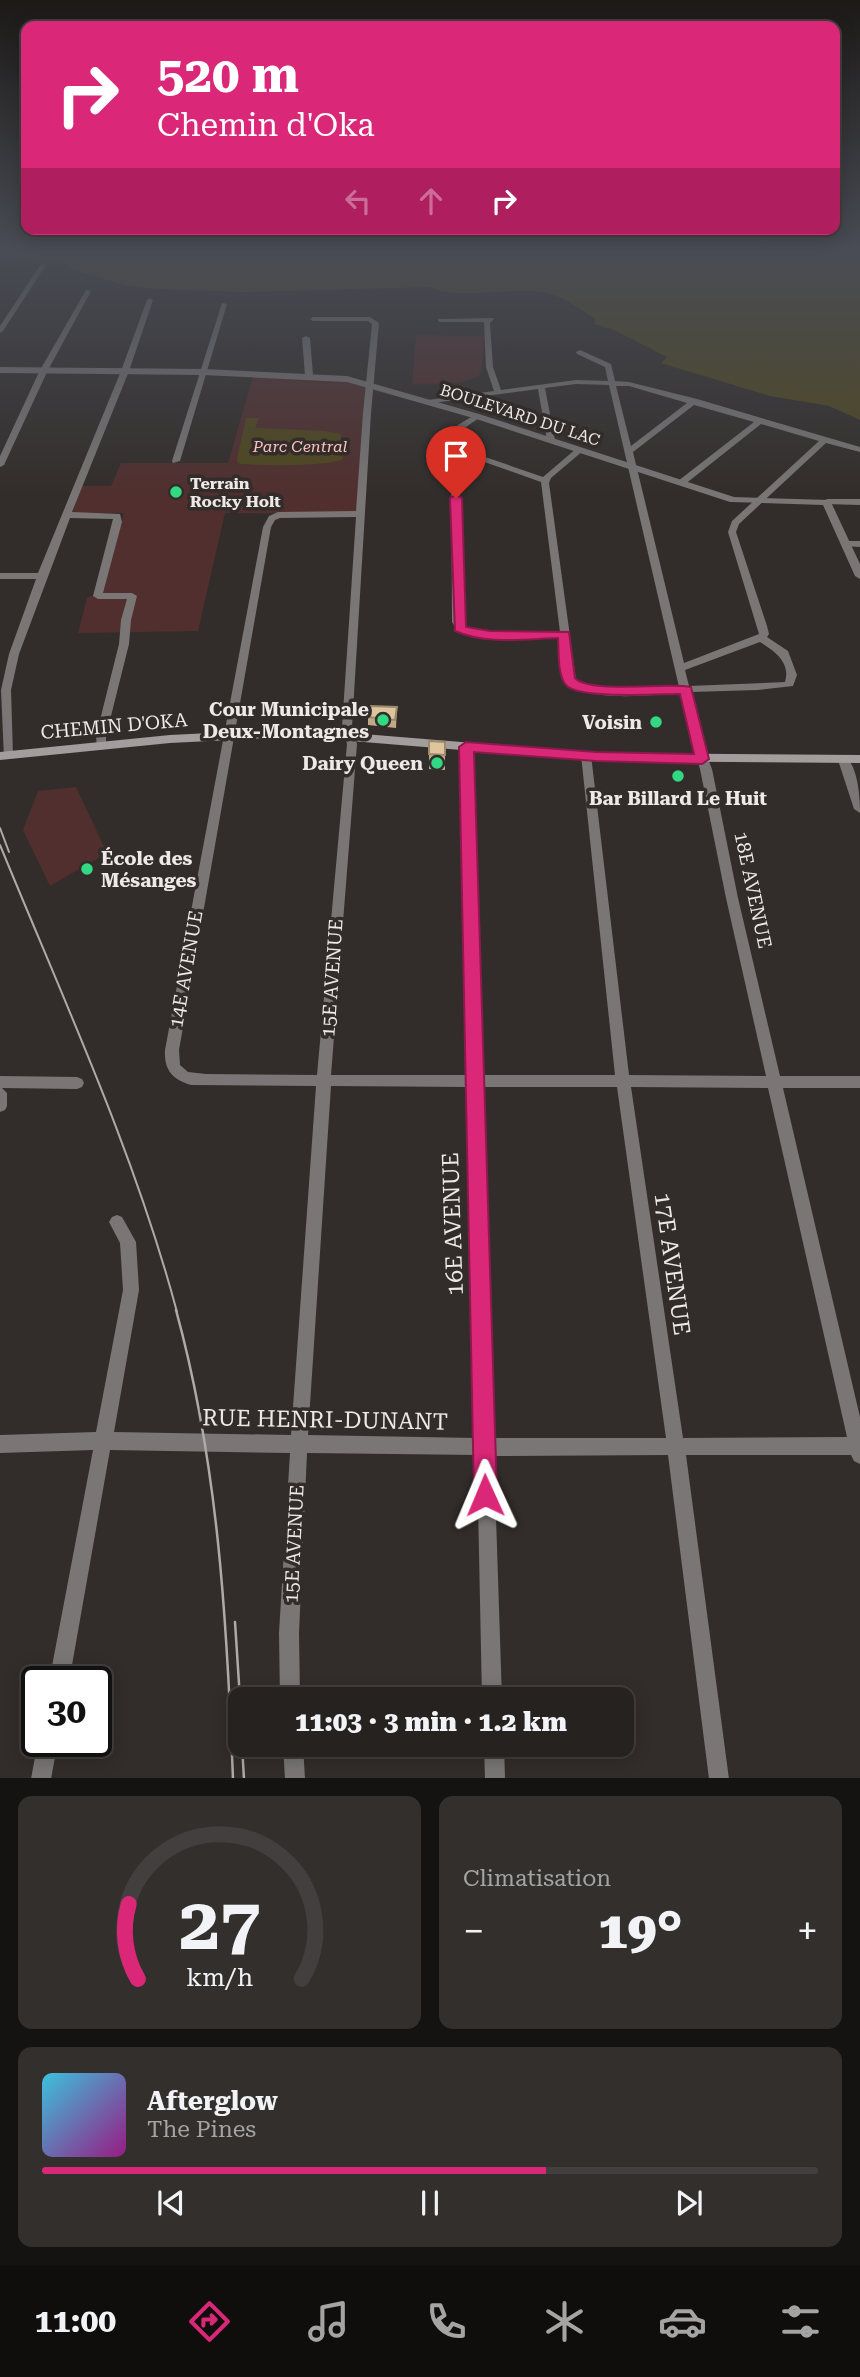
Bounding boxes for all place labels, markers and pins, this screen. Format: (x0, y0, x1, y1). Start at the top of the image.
pin (426, 426, 486, 498)
place label: Terrain Rocky Holt (190, 474, 281, 511)
marker: Terrain Rocky Holt (168, 484, 184, 500)
place label: Cour Municipale Deux-Montagnes (203, 698, 369, 743)
place label: Voisin (582, 711, 642, 734)
marker: Cour Municipale Deux-Montagnes (375, 712, 391, 728)
marker: Voisin (648, 714, 664, 730)
place label: Dairy Queen (302, 752, 423, 775)
marker: Dairy Queen (429, 755, 445, 771)
marker: Bar Billard Le Huit (670, 768, 686, 784)
place label: Bar Billard Le Huit (589, 787, 767, 810)
place label: École des Mésanges (101, 847, 197, 892)
marker: École des Mésanges (79, 861, 95, 877)

